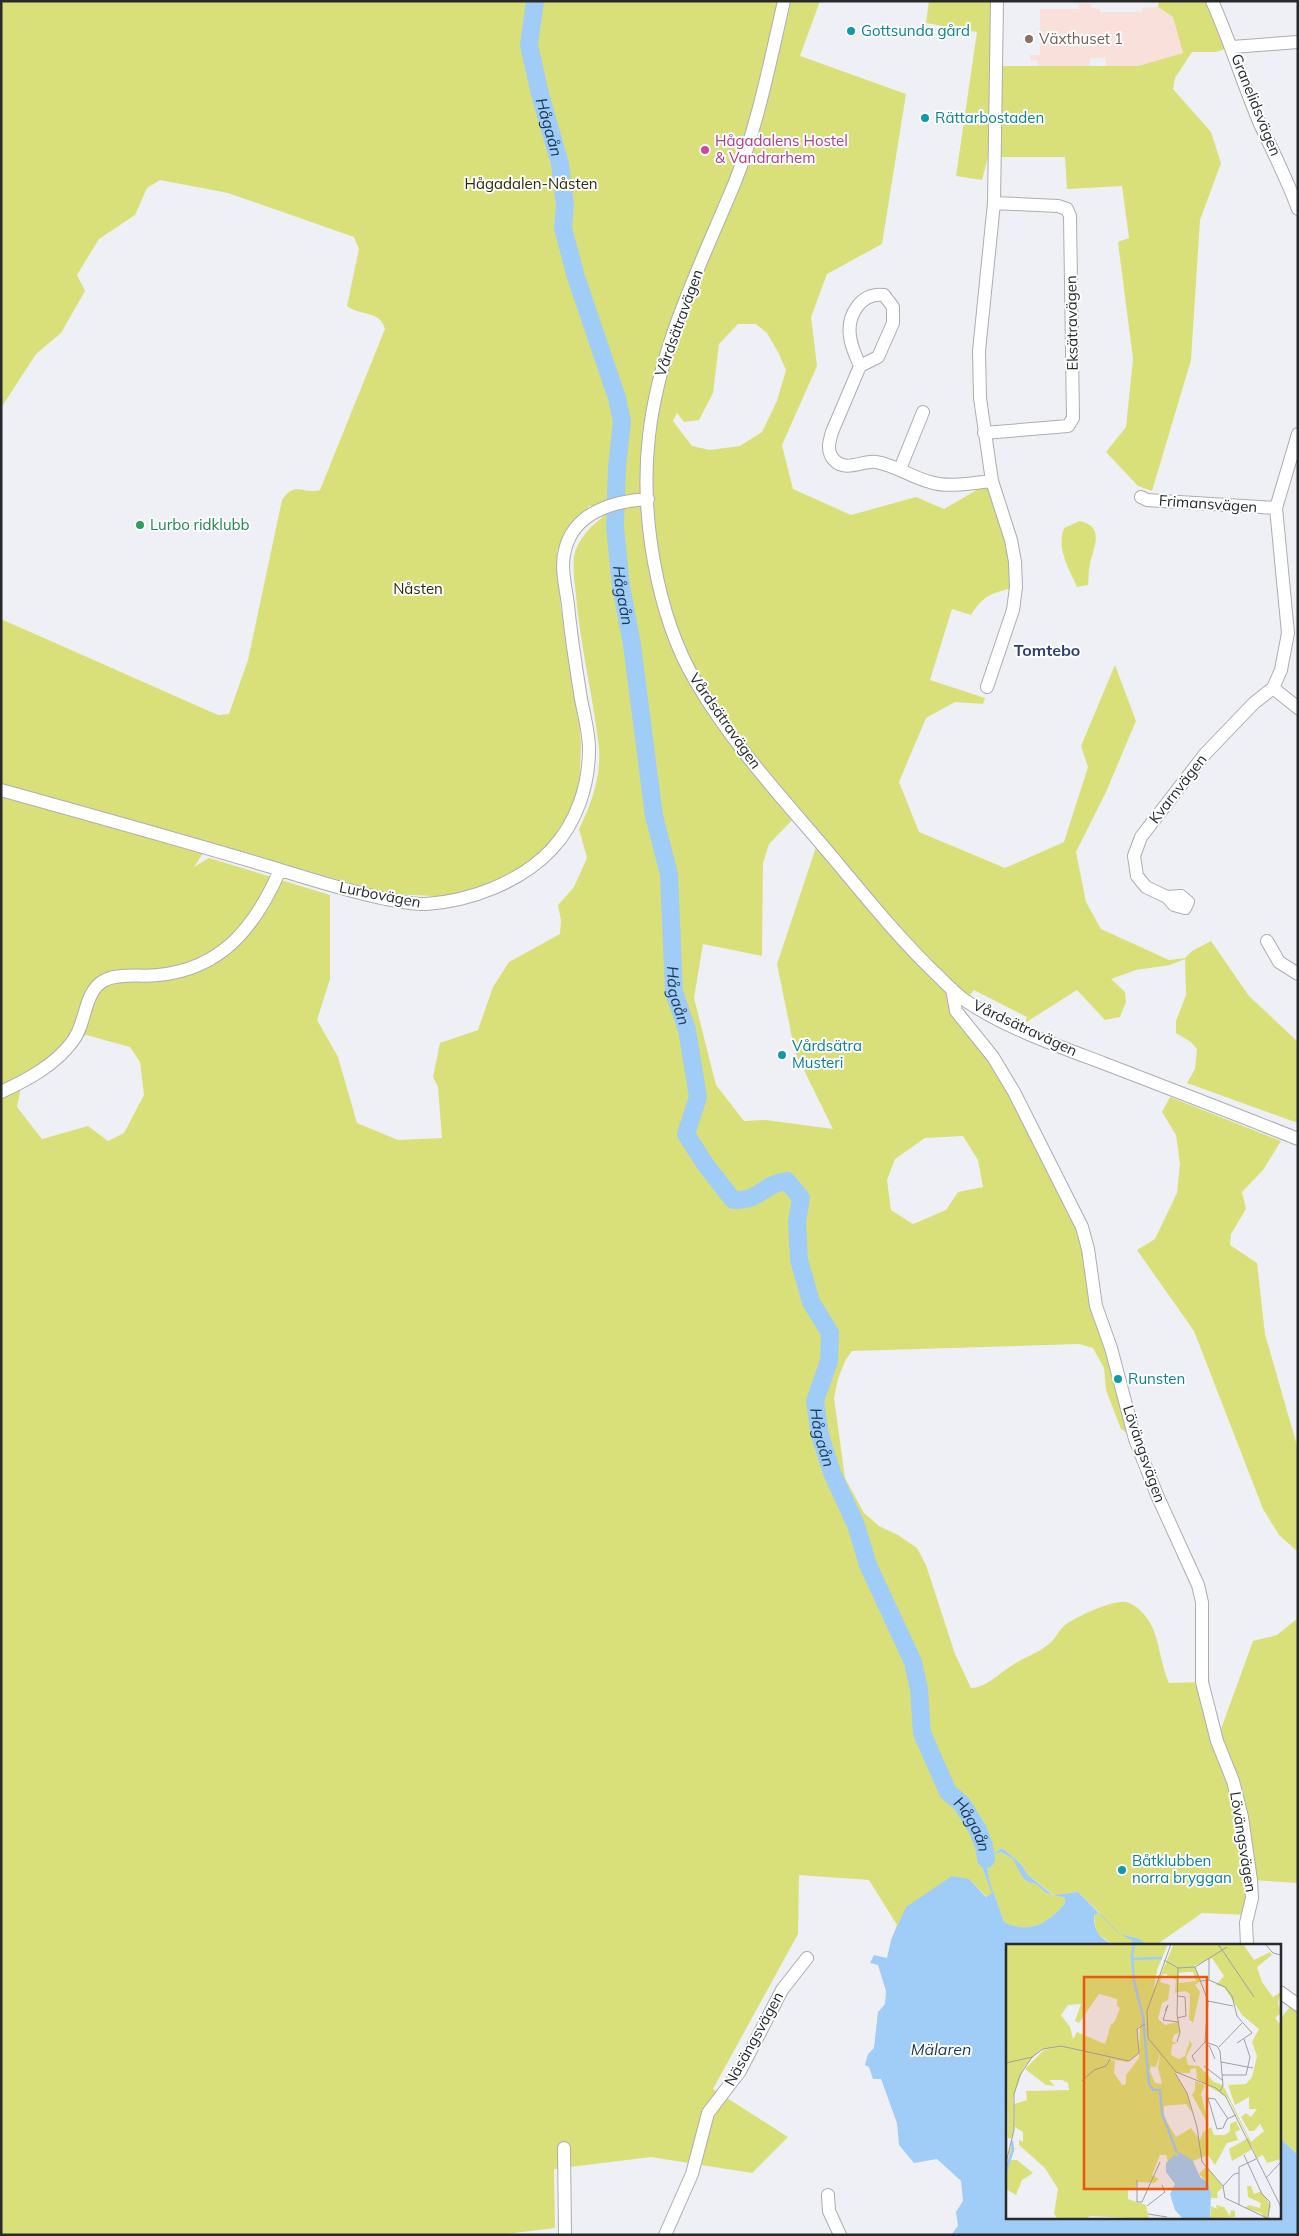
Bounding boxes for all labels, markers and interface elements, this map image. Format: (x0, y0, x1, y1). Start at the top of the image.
place label: Gottsunda gård (861, 21, 970, 40)
marker: Gottsunda gård (845, 25, 857, 37)
place label: Växthuset 1 (1039, 29, 1123, 48)
marker: Växthuset 1 (1023, 33, 1035, 45)
street label: Granelidsvägen (1227, 51, 1286, 159)
water label: Hågaån (532, 95, 567, 159)
place label: Rättarbostaden (935, 108, 1044, 127)
marker: Rättarbostaden (919, 112, 931, 124)
place label: Hågadalens Hostel & Vandrarhem (715, 131, 848, 167)
marker: Hågadalens Hostel & Vandrarhem (699, 144, 711, 156)
park label: Hågadalen-Nåsten (464, 174, 598, 193)
street label: Vårdsätravägen (650, 267, 707, 379)
street label: Eksätravägen (1061, 275, 1082, 371)
street label: Frimansvägen (1158, 491, 1258, 516)
place label: Lurbo ridklubb (150, 515, 250, 534)
marker: Lurbo ridklubb (134, 519, 146, 531)
water label: Hågaån (609, 565, 638, 627)
park label: Nåsten (393, 579, 443, 598)
district label: Tomtebo (1014, 640, 1080, 660)
street label: Vårdsätravägen (685, 669, 766, 772)
street label: Kvarnvägen (1145, 750, 1211, 827)
street label: Lurbovägen (338, 877, 422, 912)
water label: Hågaån (663, 966, 695, 1028)
street label: Vårdsätravägen (970, 995, 1080, 1060)
place label: Vårdsätra Musteri (792, 1036, 862, 1072)
marker: Vårdsätra Musteri (776, 1049, 788, 1061)
place label: Runsten (1128, 1369, 1185, 1388)
marker: Runsten (1112, 1373, 1124, 1385)
street label: Lövängsvägen (1119, 1403, 1170, 1505)
water label: Hågaån (806, 1406, 839, 1469)
street label: Lövängsvägen (1226, 1790, 1261, 1894)
water label: Hågaån (950, 1792, 995, 1853)
place label: Båtklubben norra bryggan (1132, 1851, 1232, 1887)
marker: Båtklubben norra bryggan (1116, 1864, 1128, 1876)
inset map (1006, 1944, 1282, 2218)
street label: Näsängsvägen (720, 1988, 787, 2089)
water label: Mälaren (911, 2039, 971, 2059)

